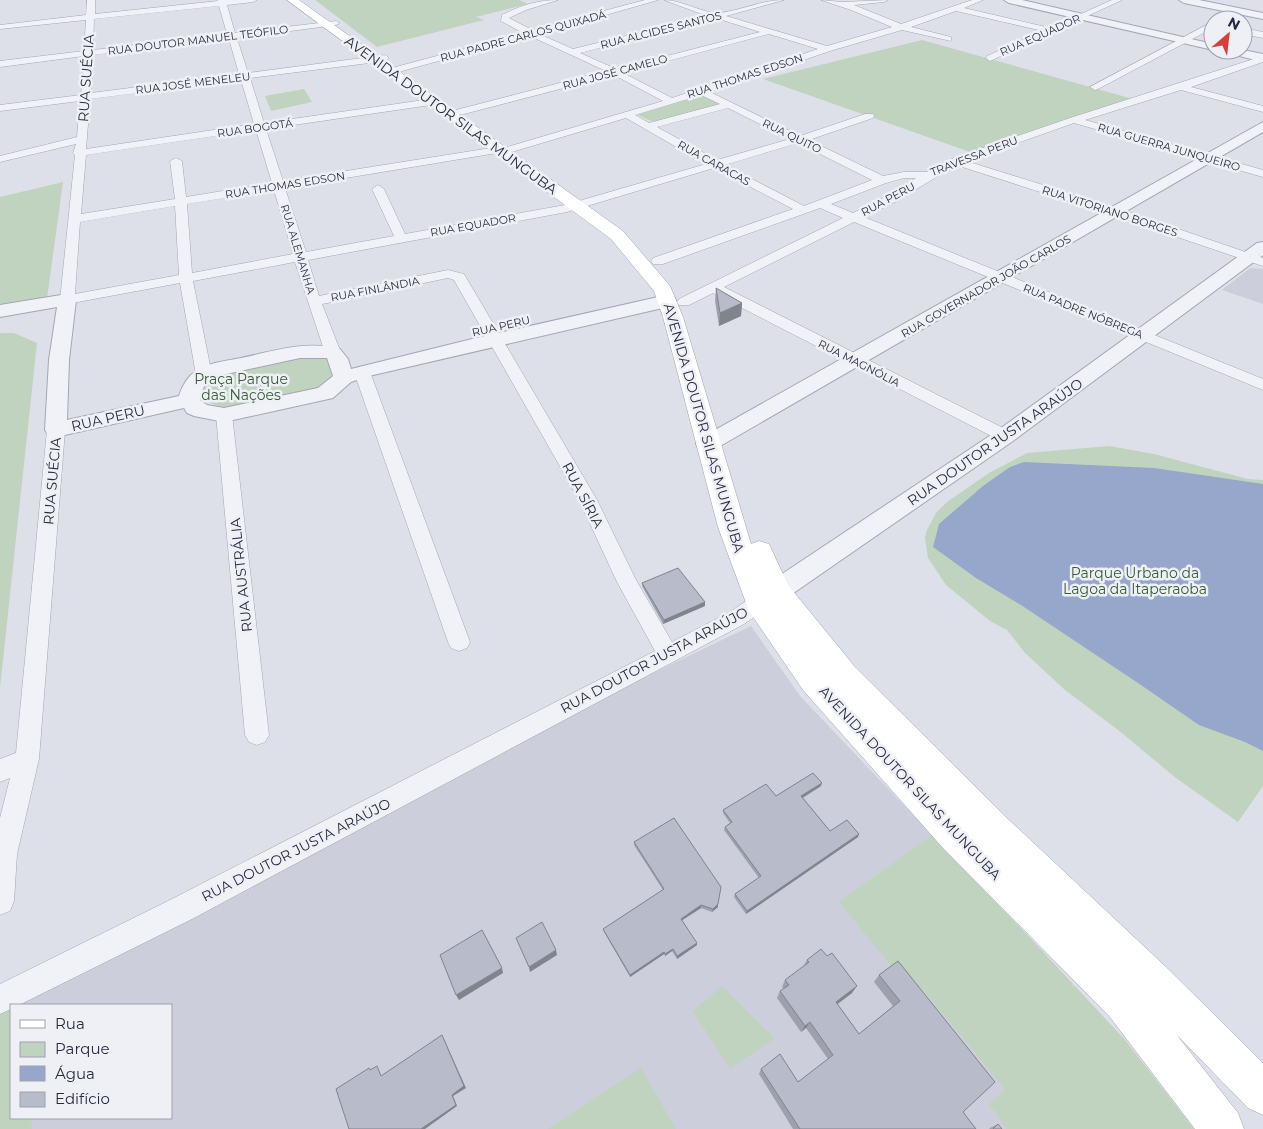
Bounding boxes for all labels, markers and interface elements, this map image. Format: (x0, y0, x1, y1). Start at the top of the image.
street label: RUA PADRE CARLOS QUIXADÁ (439, 7, 608, 65)
street label: RUA ALCIDES SANTOS (599, 8, 723, 52)
north arrow (1203, 10, 1253, 60)
street label: RUA EQUADOR (998, 11, 1082, 59)
text: N (1225, 13, 1243, 34)
street label: RUA DOUTOR MANUEL TEÓFILO (107, 22, 289, 58)
street label: AVENIDA DOUTOR SILAS MUNGUBA (341, 32, 562, 199)
street label: RUA SUÉCIA (74, 33, 98, 122)
street label: RUA JOSÉ CAMELO (561, 51, 669, 93)
street label: RUA THOMAS EDSON (685, 51, 805, 101)
street label: RUA JOSÉ MENELEU (135, 69, 251, 97)
street label: RUA BOGOTÁ (216, 116, 294, 140)
street label: RUA QUITO (760, 116, 824, 156)
street label: RUA GUERRA JUNQUEIRO (1096, 120, 1242, 174)
street label: TRAVESSA PERU (928, 133, 1020, 179)
street label: RUA CARACAS (675, 137, 753, 189)
street label: RUA THOMAS EDSON (224, 169, 346, 201)
street label: RUA PERU (859, 179, 917, 219)
street label: RUA VITORIANO BORGES (1040, 182, 1180, 240)
street label: RUA ALEMANHA (278, 202, 318, 296)
street label: RUA EQUADOR (429, 211, 517, 239)
street label: RUA GOVERNADOR JOÃO CARLOS (899, 231, 1074, 341)
street label: RUA FINLÂNDIA (329, 274, 421, 304)
street label: RUA PADRE NÓBREGA (1021, 281, 1145, 342)
street label: AVENIDA DOUTOR SILAS MUNGUBA (660, 301, 749, 556)
street label: RUA PERU (471, 313, 531, 339)
street label: RUA MAGNÓLIA (816, 336, 902, 390)
park label: Praça Parque das Nações (194, 370, 288, 404)
street label: RUA DOUTOR JUSTA ARAÚJO (904, 374, 1086, 510)
street label: RUA PERU (69, 401, 147, 435)
street label: RUA SUÉCIA (39, 435, 65, 526)
street label: RUA SÍRIA (558, 459, 608, 532)
street label: RUA AUSTRÁLIA (226, 516, 256, 633)
park label: Parque Urbano da Lagoa da Itaperaoba (1063, 564, 1207, 598)
street label: RUA DOUTOR JUSTA ARAÚJO (557, 603, 751, 717)
street label: AVENIDA DOUTOR SILAS MUNGUBA (815, 682, 1005, 884)
street label: RUA DOUTOR JUSTA ARAÚJO (198, 794, 394, 906)
legend (10, 1004, 172, 1119)
text: Rua (55, 1014, 85, 1033)
text: Parque (55, 1039, 110, 1058)
text: Água (55, 1064, 95, 1083)
text: Edifício (55, 1089, 110, 1108)

